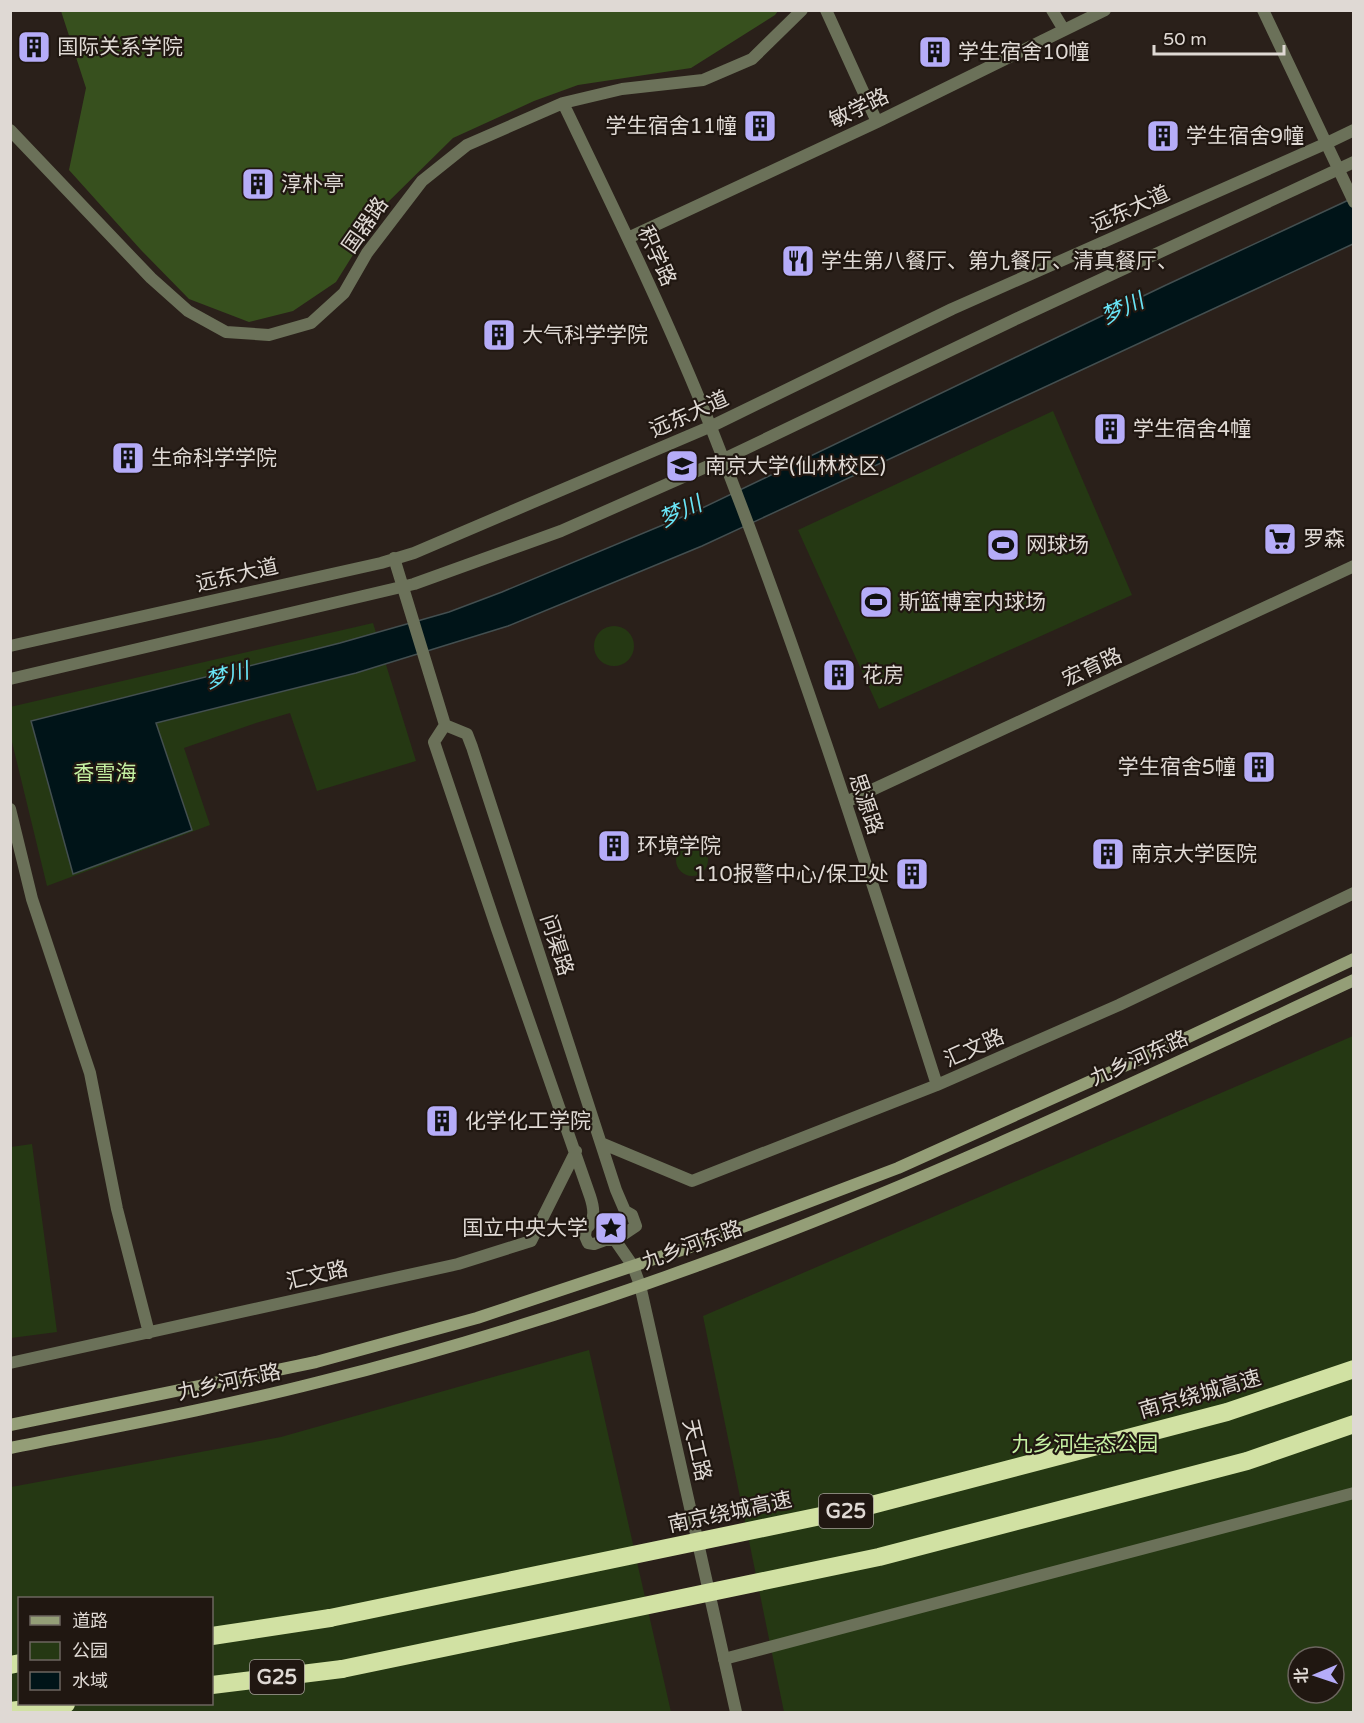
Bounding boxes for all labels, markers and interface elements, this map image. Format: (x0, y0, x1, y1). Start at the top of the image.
scale bar (1154, 18, 1284, 56)
text: 50 m (1163, 28, 1207, 50)
building icon: 国际关系学院 (16, 29, 52, 65)
building icon: 学生宿舍10幢 (917, 34, 953, 70)
place label: 国际关系学院 (57, 35, 183, 60)
place label: 学生宿舍10幢 (958, 40, 1089, 65)
street label: 敏学路 (825, 83, 893, 133)
building icon: 学生宿舍11幢 (742, 108, 778, 144)
place label: 学生宿舍11幢 (606, 114, 737, 139)
building icon: 学生宿舍9幢 (1145, 118, 1181, 154)
place label: 学生宿舍9幢 (1186, 124, 1304, 149)
building icon: 淳朴亭 (240, 166, 276, 202)
place label: 淳朴亭 (281, 172, 344, 197)
street label: 远东大道 (1087, 181, 1174, 238)
street label: 国器路 (337, 192, 394, 258)
street label: 积学路 (632, 222, 681, 290)
restaurant icon: 学生第八餐厅、第九餐厅、清真餐厅、 (780, 243, 816, 279)
place label: 学生第八餐厅、第九餐厅、清真餐厅、 (821, 249, 1178, 274)
water label: 梦川 (1097, 287, 1150, 330)
building icon: 大气科学学院 (481, 317, 517, 353)
place label: 大气科学学院 (522, 323, 648, 348)
street label: 远东大道 (646, 386, 733, 443)
building icon: 学生宿舍4幢 (1092, 411, 1128, 447)
place label: 学生宿舍4幢 (1133, 417, 1251, 442)
building icon: 生命科学学院 (110, 440, 146, 476)
place label: 生命科学学院 (151, 446, 277, 471)
school or university icon: 南京大学(仙林校区) (664, 448, 700, 484)
place label: 南京大学(仙林校区) (705, 454, 886, 479)
water label: 梦川 (655, 490, 708, 533)
supermarket icon: 罗森 (1262, 521, 1298, 557)
sports icon: 网球场 (985, 527, 1021, 563)
place label: 罗森 (1303, 527, 1345, 552)
place label: 网球场 (1026, 533, 1089, 558)
street label: 远东大道 (193, 554, 281, 597)
sports icon: 斯篮博室内球场 (858, 584, 894, 620)
place label: 斯篮博室内球场 (899, 590, 1046, 615)
street label: 宏育路 (1058, 643, 1126, 692)
water label: 梦川 (203, 657, 254, 694)
building icon: 花房 (821, 657, 857, 693)
place label: 花房 (862, 663, 904, 688)
building icon: 学生宿舍5幢 (1241, 749, 1277, 785)
place label: 学生宿舍5幢 (1118, 755, 1236, 780)
park label: 香雪海 (74, 761, 137, 786)
street label: 思源路 (843, 770, 888, 838)
building icon: 环境学院 (596, 828, 632, 864)
place label: 环境学院 (637, 834, 721, 859)
building icon: 南京大学医院 (1090, 836, 1126, 872)
place label: 南京大学医院 (1131, 842, 1257, 867)
building icon: 110报警中心/保卫处 (894, 856, 930, 892)
place label: 110报警中心/保卫处 (693, 862, 889, 887)
street label: 问渠路 (535, 911, 578, 979)
street label: 汇文路 (940, 1024, 1008, 1073)
street label: 九乡河东路 (1086, 1026, 1192, 1091)
building icon: 化学化工学院 (424, 1103, 460, 1139)
place label: 化学化工学院 (465, 1109, 591, 1134)
place icon: 国立中央大学 (593, 1210, 629, 1246)
place label: 国立中央大学 (462, 1216, 588, 1241)
street label: 九乡河东路 (639, 1216, 746, 1275)
street label: 汇文路 (284, 1256, 351, 1295)
street label: 九乡河东路 (175, 1359, 283, 1406)
street label: 南京绕城高速 (1136, 1365, 1264, 1424)
street label: 天工路 (677, 1417, 716, 1484)
park label: 九乡河生态公园 (1012, 1432, 1159, 1457)
street label: 南京绕城高速 (666, 1487, 794, 1538)
road number: G25 (819, 1494, 873, 1528)
legend (18, 1597, 213, 1705)
text: 道路 (72, 1610, 108, 1632)
text: 公园 (72, 1640, 108, 1662)
north arrow (1286, 1645, 1346, 1705)
road number: G25 (250, 1660, 304, 1694)
text: 北 (1292, 1667, 1312, 1684)
text: 水域 (72, 1670, 108, 1692)

